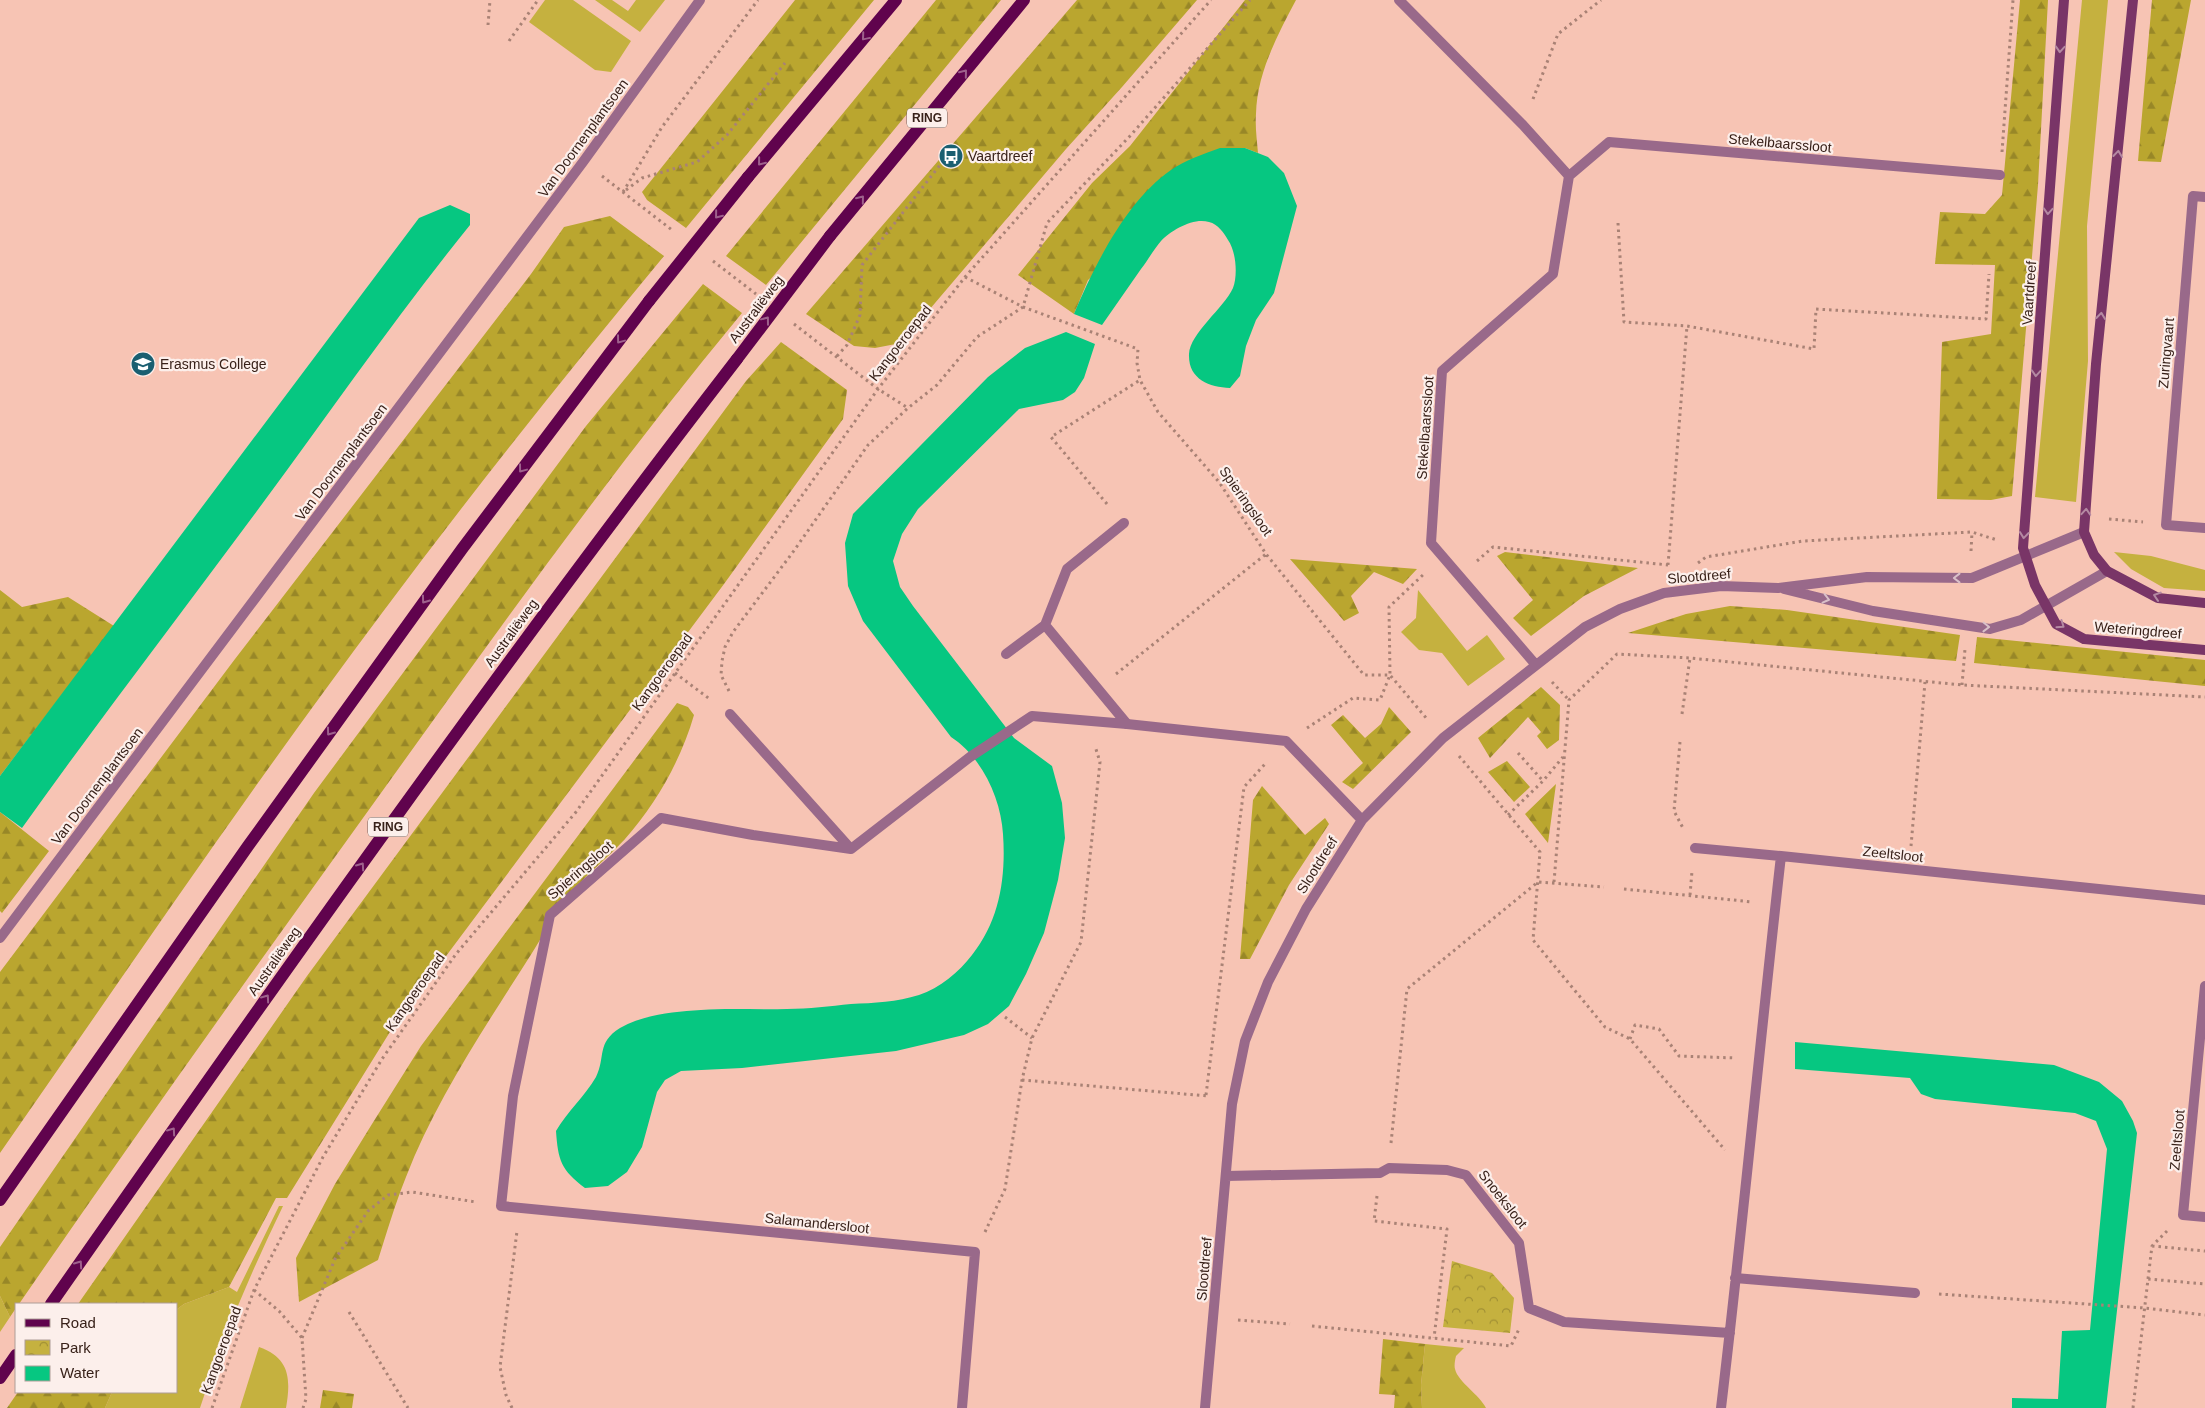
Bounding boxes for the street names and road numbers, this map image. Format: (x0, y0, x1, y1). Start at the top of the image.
street label: Van Doornenplantsoen (535, 76, 631, 200)
road number: RING (907, 109, 947, 128)
street label: Stekelbaarssloot (1728, 131, 1832, 155)
street label: Vaartdreef (2019, 260, 2039, 326)
street label: Australiëweg (725, 272, 787, 346)
street label: Kangoeroepad (865, 302, 935, 384)
street label: Zuringvaart (2155, 317, 2177, 389)
street label: Stekelbaarssloot (1413, 376, 1437, 480)
street label: Van Doornenplantsoen (292, 400, 390, 524)
street label: Spieringsloot (1216, 463, 1276, 539)
street label: Slootdreef (1667, 565, 1732, 587)
street label: Australiëweg (481, 596, 541, 670)
street label: Weteringdreef (2094, 618, 2182, 642)
street label: Kangoeroepad (629, 630, 695, 714)
street label: Van Doornenplantsoen (48, 724, 146, 848)
road number: RING (368, 818, 408, 836)
street label: Slootdreef (1293, 834, 1341, 896)
street label: Spieringsloot (544, 837, 616, 903)
street label: Zeeltsloot (1862, 843, 1924, 865)
street label: Australiëweg (244, 924, 304, 998)
street label: Kangoeroepad (382, 950, 448, 1034)
street label: Zeeltsloot (2166, 1109, 2188, 1171)
street label: Snoeksloot (1475, 1167, 1531, 1231)
street label: Salamandersloot (764, 1210, 870, 1236)
street label: Slootdreef (1193, 1236, 1215, 1301)
street label: Kangoeroepad (198, 1304, 244, 1396)

